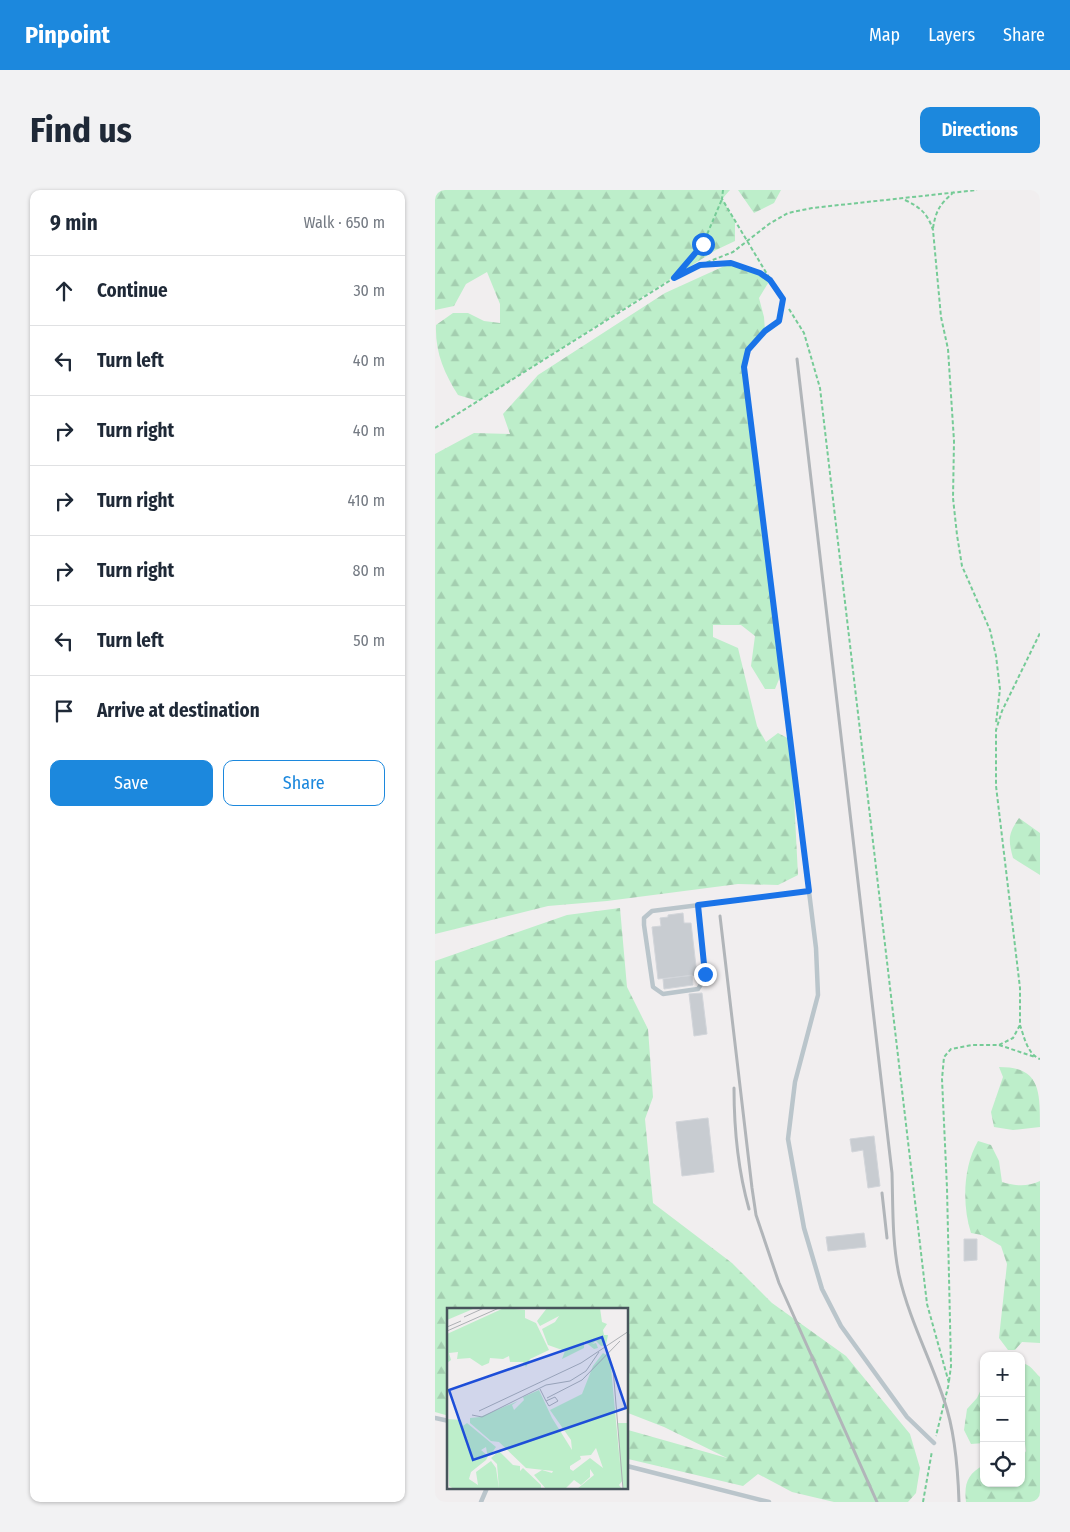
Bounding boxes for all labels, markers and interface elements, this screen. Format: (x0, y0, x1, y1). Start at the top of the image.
text: Pinpoint (25, 21, 110, 49)
text: Map (869, 24, 900, 46)
text: Layers (928, 24, 975, 46)
text: Share (1003, 24, 1045, 46)
button: Directions (920, 107, 1040, 153)
text: Find us (30, 109, 132, 151)
text: 9 min (50, 210, 98, 236)
text: Walk · 650 m (304, 213, 385, 232)
route start (692, 233, 715, 256)
icon: ahead (50, 277, 78, 305)
text: Continue (97, 279, 168, 302)
text: 30 m (353, 281, 385, 300)
icon: left (50, 347, 78, 375)
text: Turn left (97, 349, 164, 372)
text: 40 m (353, 351, 385, 370)
icon: right (50, 417, 78, 445)
text: Turn right (97, 419, 174, 442)
text: 40 m (353, 421, 385, 440)
icon: right (50, 487, 78, 515)
text: Turn right (97, 489, 174, 512)
text: 410 m (347, 491, 385, 510)
icon: right (50, 557, 78, 585)
text: Turn right (97, 559, 174, 582)
text: 80 m (353, 561, 385, 580)
icon: left (50, 627, 78, 655)
text: Turn left (97, 629, 164, 652)
text: 50 m (353, 631, 385, 650)
icon: arrive (50, 697, 78, 725)
text: Arrive at destination (97, 699, 260, 722)
button: Save (50, 760, 213, 806)
button: Share (223, 760, 385, 806)
route end (694, 963, 717, 986)
inset map (447, 1308, 629, 1490)
map controls (980, 1352, 1025, 1487)
button: + (980, 1352, 1025, 1397)
button: − (980, 1397, 1025, 1442)
button: locate (980, 1442, 1025, 1487)

